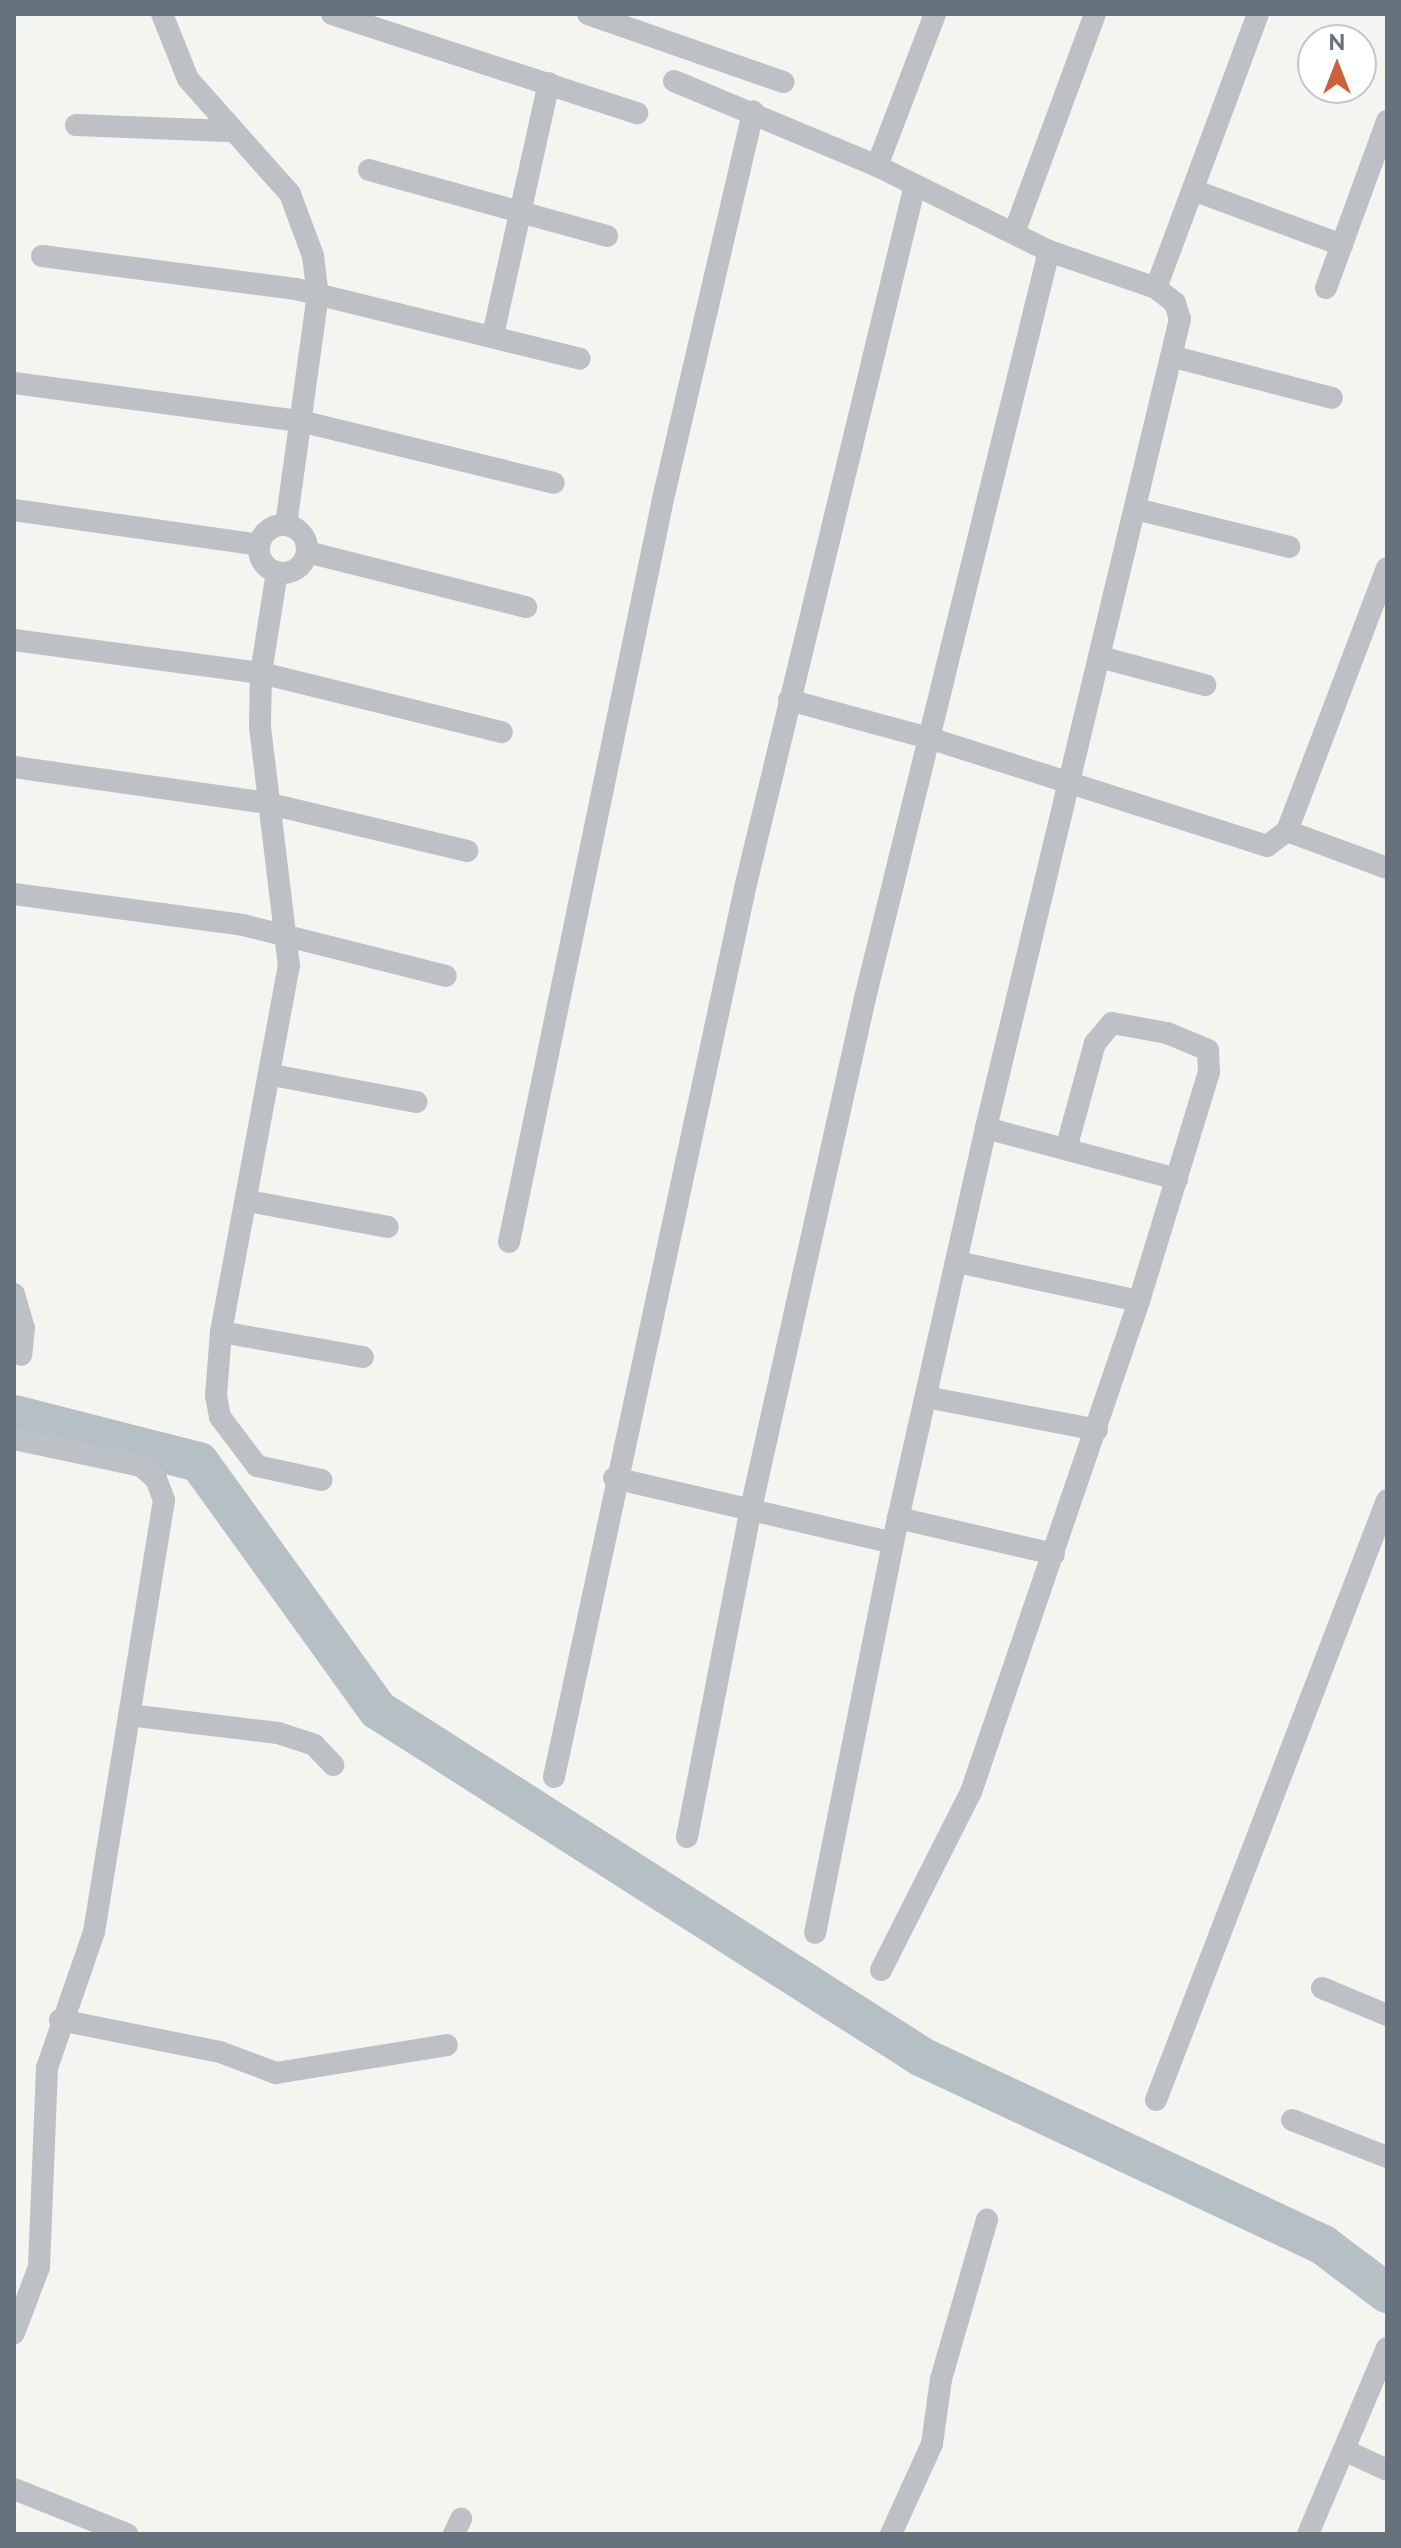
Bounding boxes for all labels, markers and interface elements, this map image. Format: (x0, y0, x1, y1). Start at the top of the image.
north arrow (1297, 24, 1377, 104)
text: N (1329, 29, 1345, 55)

